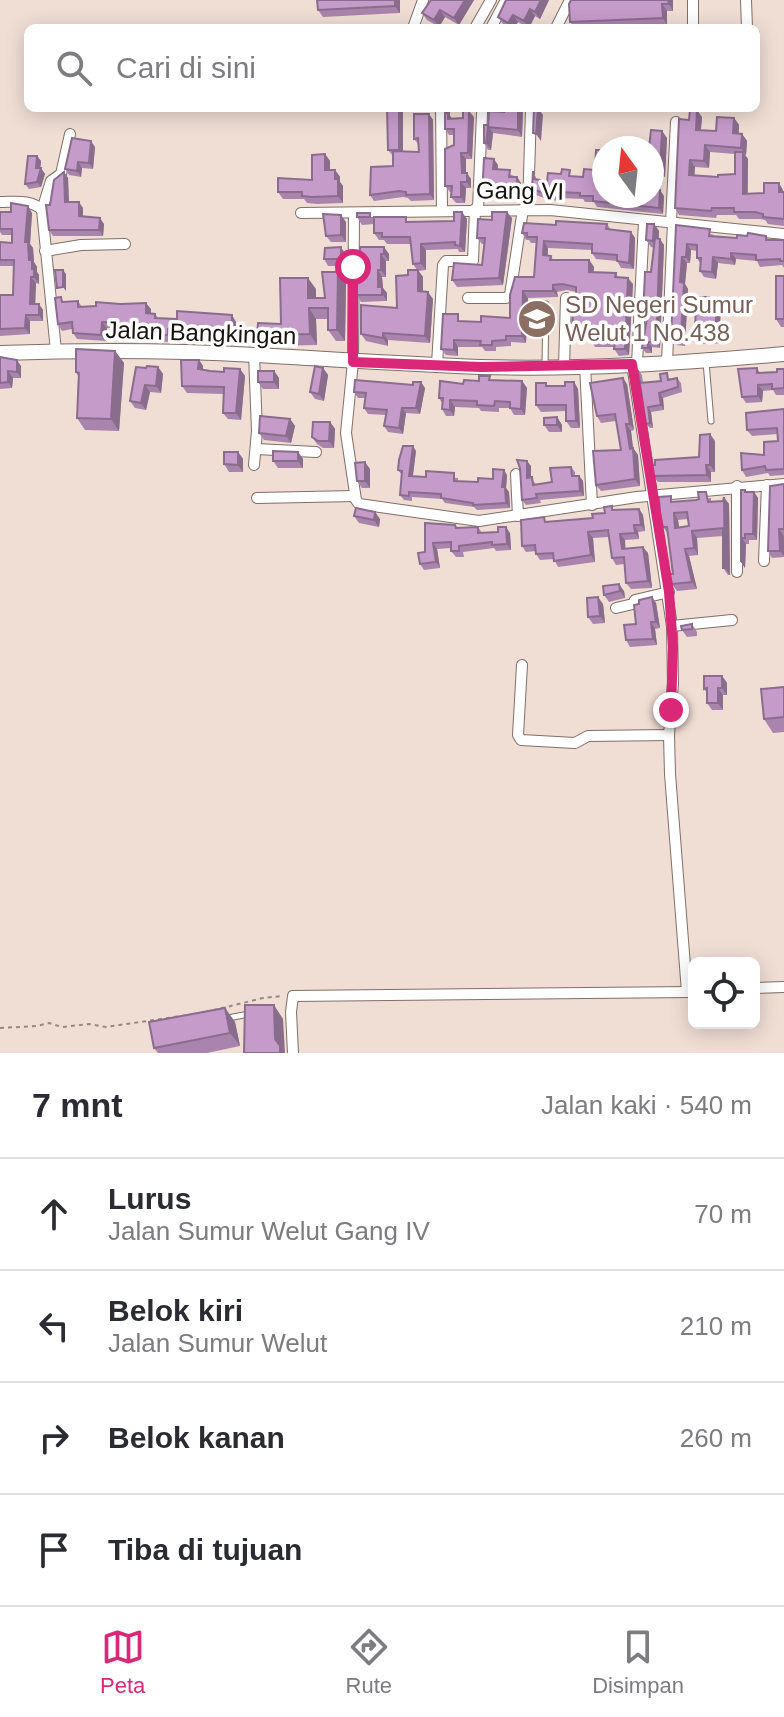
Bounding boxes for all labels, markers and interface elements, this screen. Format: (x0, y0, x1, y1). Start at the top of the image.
search box (24, 24, 760, 112)
icon: search (52, 46, 96, 90)
text: Cari di sini (116, 51, 256, 84)
north arrow (592, 136, 664, 208)
street label: Gang VI (476, 176, 564, 205)
route start (335, 249, 371, 285)
place label: SD Negeri Sumur Welut 1 No.438 (565, 291, 753, 346)
school or university icon: SD Negeri Sumur Welut 1 No.438 (516, 298, 558, 340)
street label: Jalan Bangkingan (105, 316, 297, 349)
route end (653, 692, 689, 728)
map controls (688, 957, 760, 1029)
button: locate (688, 957, 760, 1029)
text: 7 mnt (32, 1086, 123, 1124)
text: Jalan kaki · 540 m (541, 1090, 752, 1120)
text: Lurus (108, 1182, 191, 1215)
icon: ahead (32, 1192, 76, 1236)
text: 70 m (694, 1199, 752, 1229)
text: Jalan Sumur Welut Gang IV (108, 1216, 430, 1246)
text: Belok kiri (108, 1294, 243, 1327)
icon: left (32, 1304, 76, 1348)
text: 210 m (680, 1311, 752, 1341)
text: Jalan Sumur Welut (108, 1328, 327, 1358)
icon: right (32, 1416, 76, 1460)
text: Belok kanan (108, 1421, 285, 1454)
text: 260 m (680, 1423, 752, 1453)
icon: arrive (32, 1528, 76, 1572)
text: Tiba di tujuan (108, 1533, 302, 1566)
tab: Peta (100, 1625, 145, 1699)
tab: Rute (346, 1625, 392, 1699)
tab: Disimpan (592, 1625, 684, 1699)

